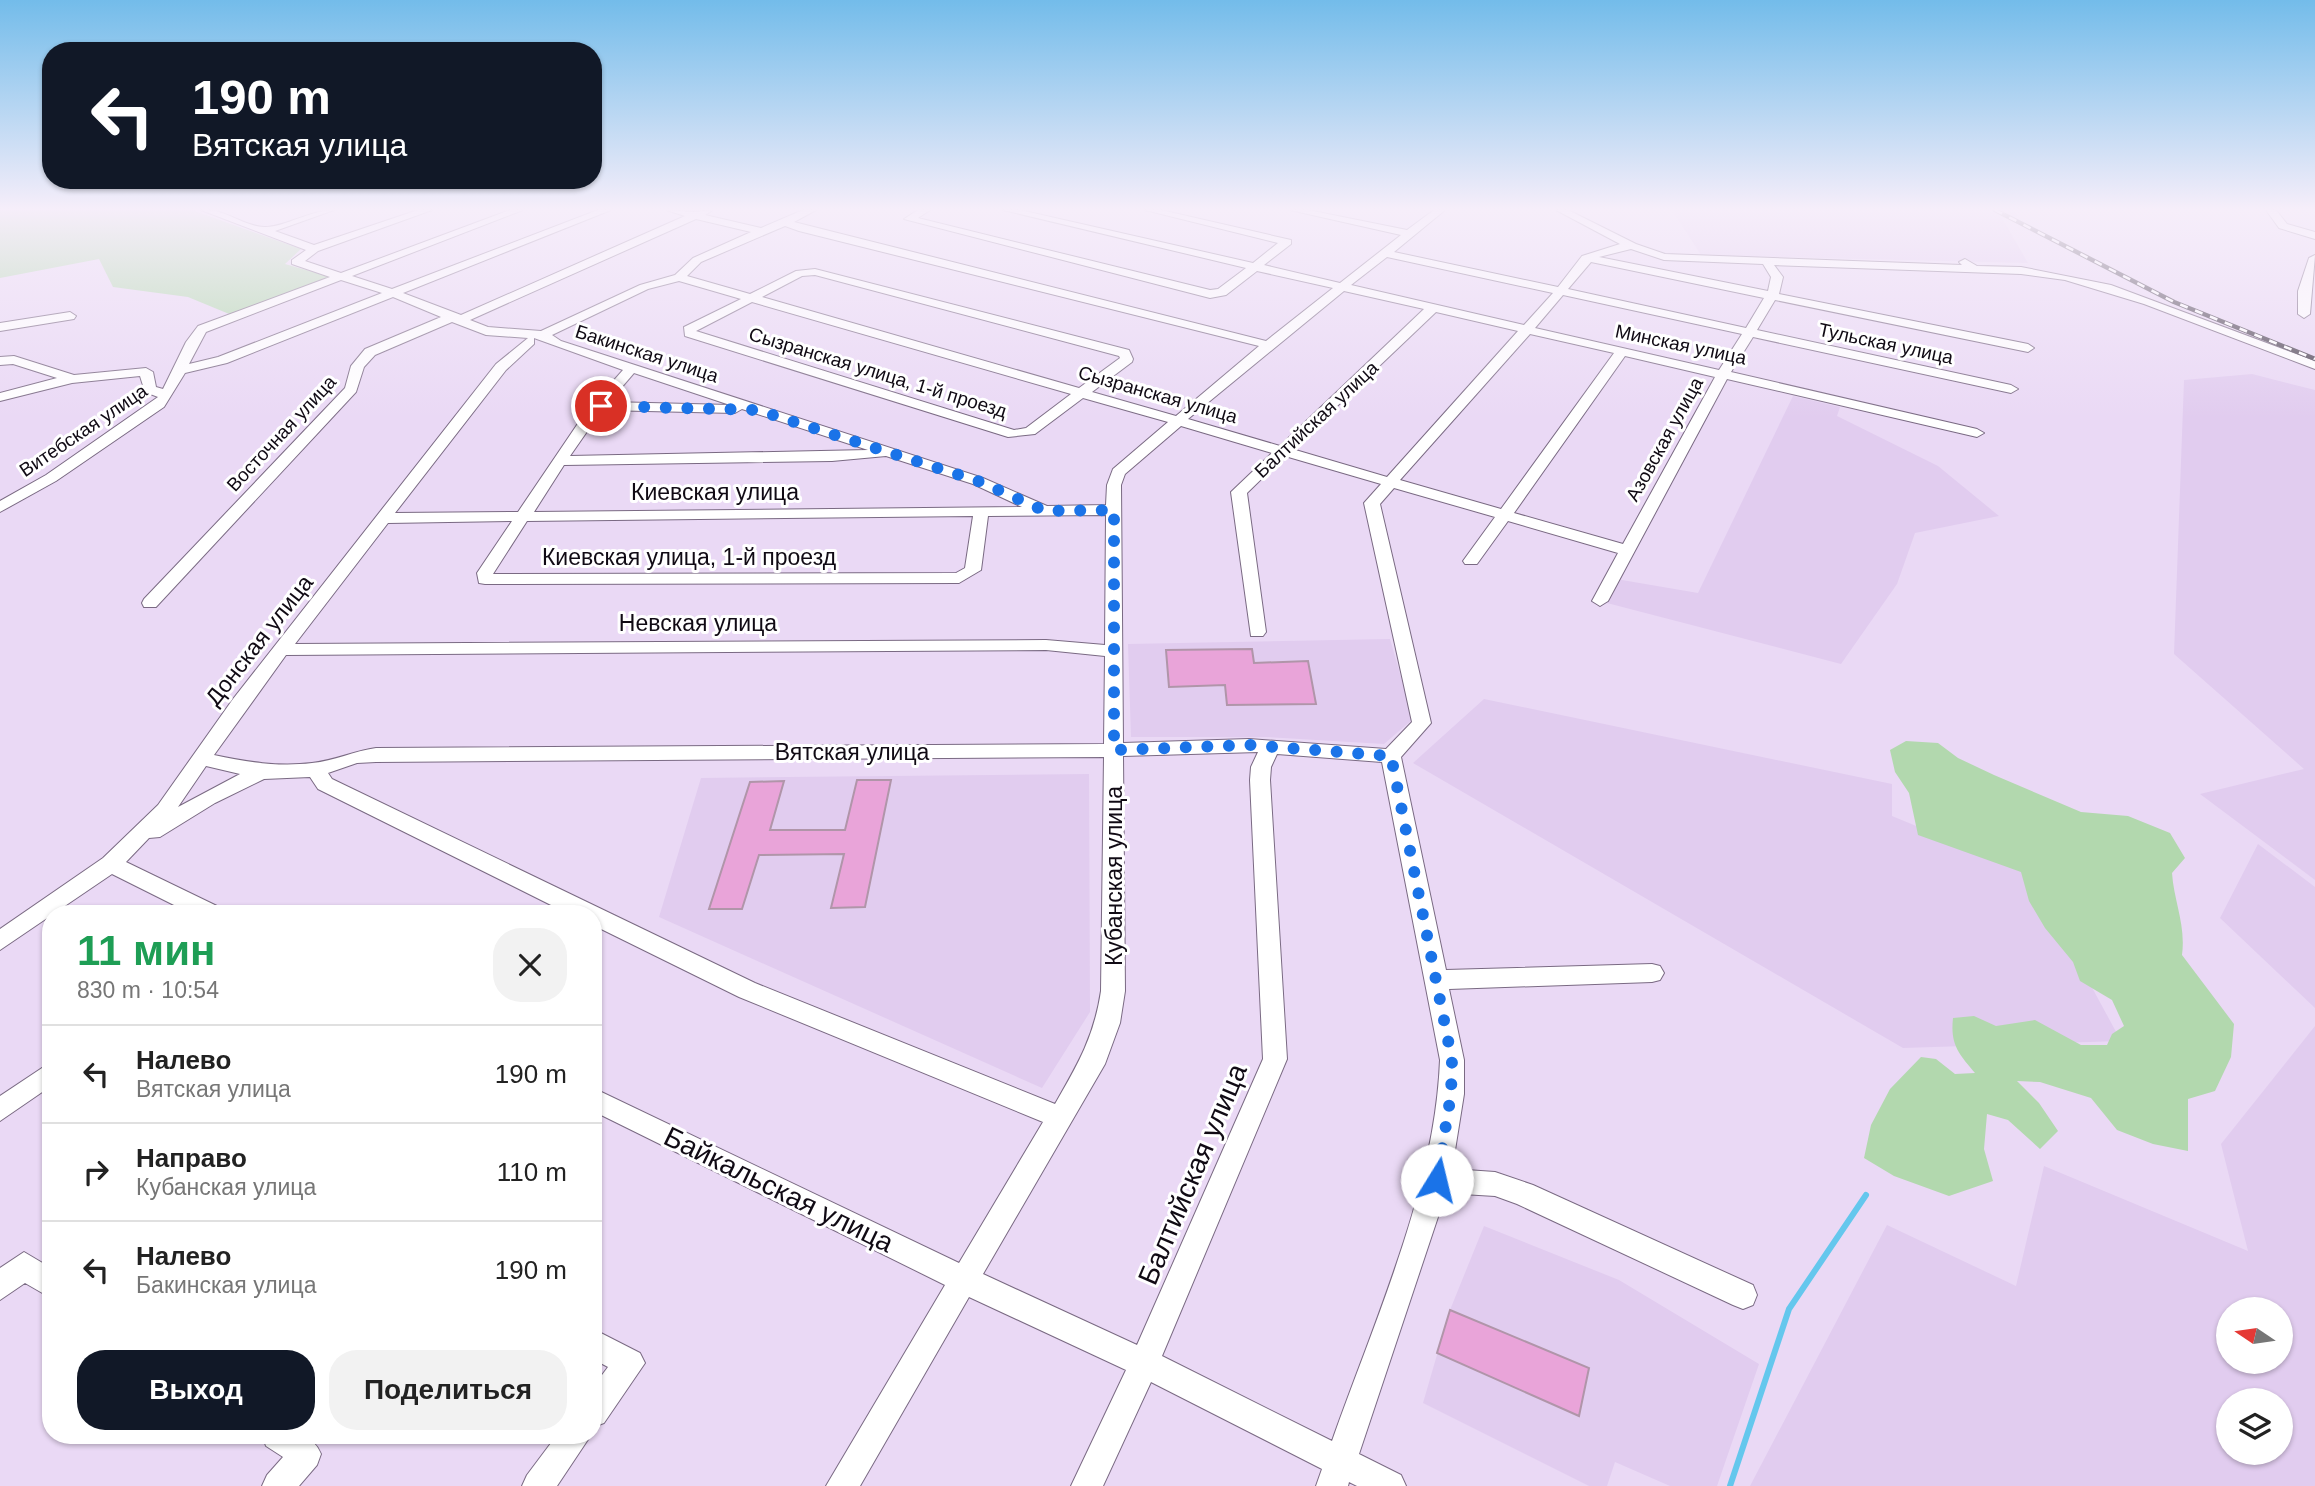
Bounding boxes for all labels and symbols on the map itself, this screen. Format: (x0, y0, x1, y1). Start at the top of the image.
street label: Тульская улица (1817, 319, 1956, 368)
street label: Бакинская улица (573, 320, 721, 387)
street label: Минская улица (1613, 320, 1749, 369)
street label: Сызранская улица, 1-й проезд (746, 323, 1009, 422)
street label: Балтийская улица (1250, 357, 1383, 482)
street label: Сызранская улица (1076, 362, 1240, 427)
street label: Восточная улица (222, 371, 341, 495)
street label: Азовская улица (1622, 373, 1707, 505)
pin (571, 376, 631, 436)
street label: Витебская улица (15, 380, 151, 481)
street label: Киевская улица (631, 479, 799, 505)
street label: Киевская улица, 1-й проезд (542, 544, 837, 570)
street label: Донская улица (200, 569, 318, 710)
street label: Невская улица (619, 610, 777, 636)
street label: Вятская улица (775, 739, 930, 765)
street label: Кубанская улица (1101, 786, 1127, 966)
street label: Балтийская улица (1132, 1059, 1253, 1289)
street label: Байкальская улица (659, 1120, 899, 1259)
position arrow (1400, 1143, 1474, 1217)
north arrow (2216, 1297, 2292, 1374)

